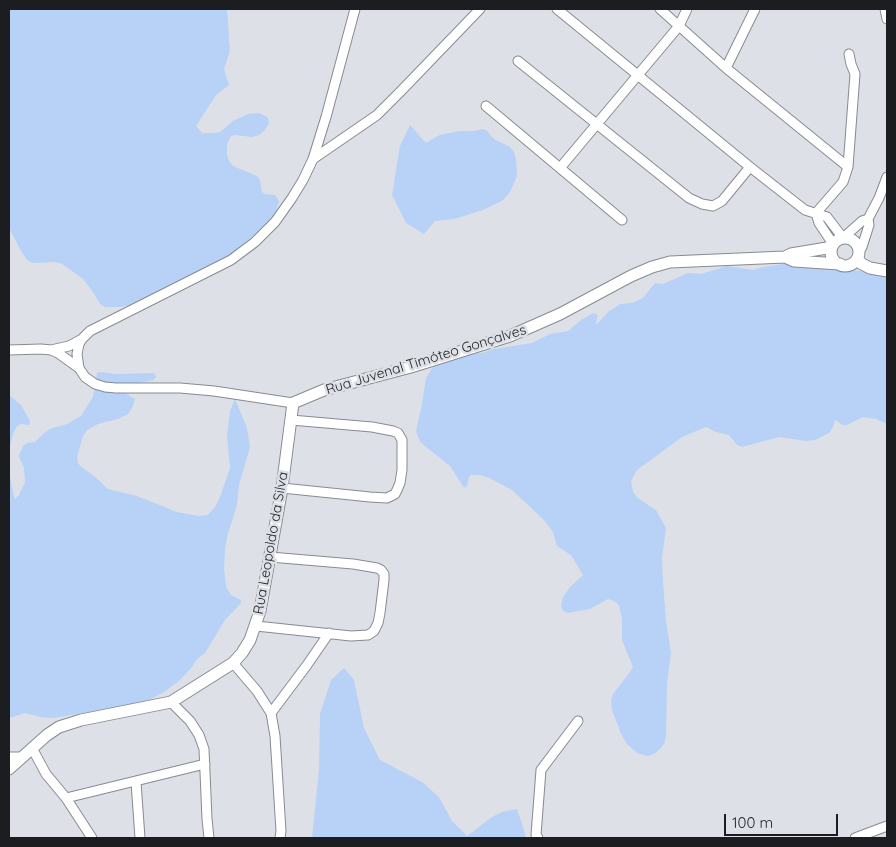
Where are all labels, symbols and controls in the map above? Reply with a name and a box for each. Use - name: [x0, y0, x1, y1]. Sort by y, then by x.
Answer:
- street label: Rua Juvenal Timóteo Gonçalves: [324, 321, 528, 399]
- street label: Rua Leopoldo da Silva: [250, 470, 292, 616]
- scale bar: [726, 804, 840, 836]
- text: 100 m: [732, 813, 773, 832]

